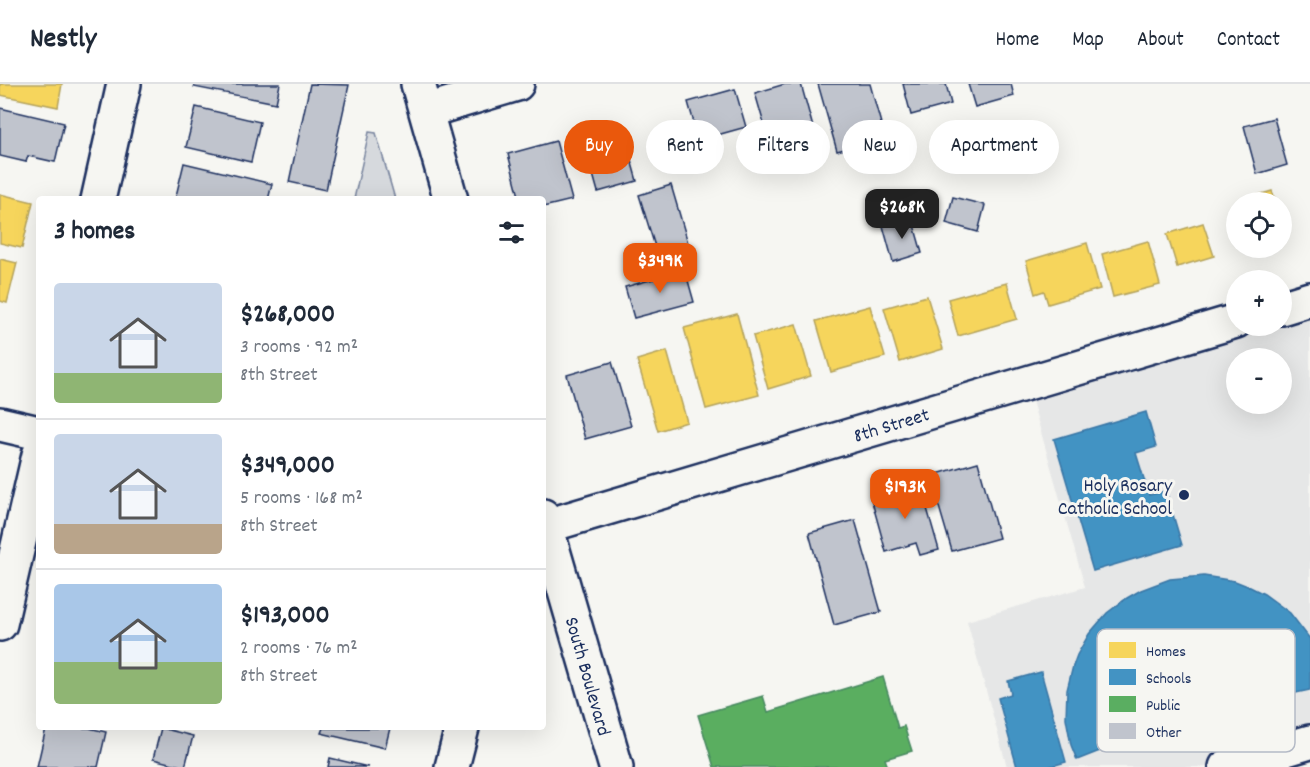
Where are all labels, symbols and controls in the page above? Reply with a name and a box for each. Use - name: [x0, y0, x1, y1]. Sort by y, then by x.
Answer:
- text: Nestly: [30, 21, 96, 61]
- text: Home: [995, 26, 1039, 56]
- text: Map: [1072, 26, 1104, 56]
- text: About: [1137, 26, 1184, 56]
- text: Contact: [1217, 26, 1280, 56]
- chip: Buy: [564, 120, 634, 174]
- chip: Rent: [646, 120, 724, 174]
- chip: Filters: [736, 120, 830, 174]
- chip: New: [842, 120, 917, 174]
- chip: Apartment: [929, 120, 1059, 174]
- pin: $268K: [860, 189, 944, 240]
- map controls: [1226, 192, 1292, 414]
- button: locate: [1226, 192, 1292, 258]
- text: $268K: [879, 194, 925, 222]
- text: 3 homes: [54, 214, 135, 251]
- icon: filters: [495, 216, 528, 249]
- pin: $349K: [618, 243, 702, 294]
- text: $349K: [637, 248, 683, 276]
- button: +: [1226, 270, 1292, 336]
- text: $268,000: [240, 297, 335, 334]
- icon: home: [102, 307, 174, 379]
- text: 3 rooms · 92 m²: [240, 334, 358, 362]
- button: −: [1226, 348, 1292, 414]
- text: 8th Street: [240, 362, 318, 390]
- street label: 8th Street: [851, 402, 933, 452]
- text: $349,000: [240, 448, 335, 485]
- icon: home: [102, 458, 174, 530]
- pin: $193K: [863, 469, 947, 520]
- place label: Holy Rosary Catholic School: [1058, 473, 1173, 524]
- text: $193K: [884, 474, 926, 502]
- text: 5 rooms · 168 m²: [240, 485, 363, 513]
- marker: Holy Rosary Catholic School: [1177, 488, 1191, 502]
- text: 8th Street: [240, 513, 318, 541]
- text: $193,000: [240, 598, 330, 635]
- icon: home: [102, 608, 174, 680]
- street label: South Boulevard: [556, 614, 616, 740]
- legend: [1097, 629, 1295, 752]
- text: 2 rooms · 76 m²: [240, 635, 358, 663]
- text: Homes: [1146, 641, 1186, 664]
- text: 8th Street: [240, 663, 318, 691]
- text: Schools: [1146, 668, 1192, 691]
- text: Public: [1146, 695, 1180, 718]
- text: Other: [1146, 722, 1181, 745]

